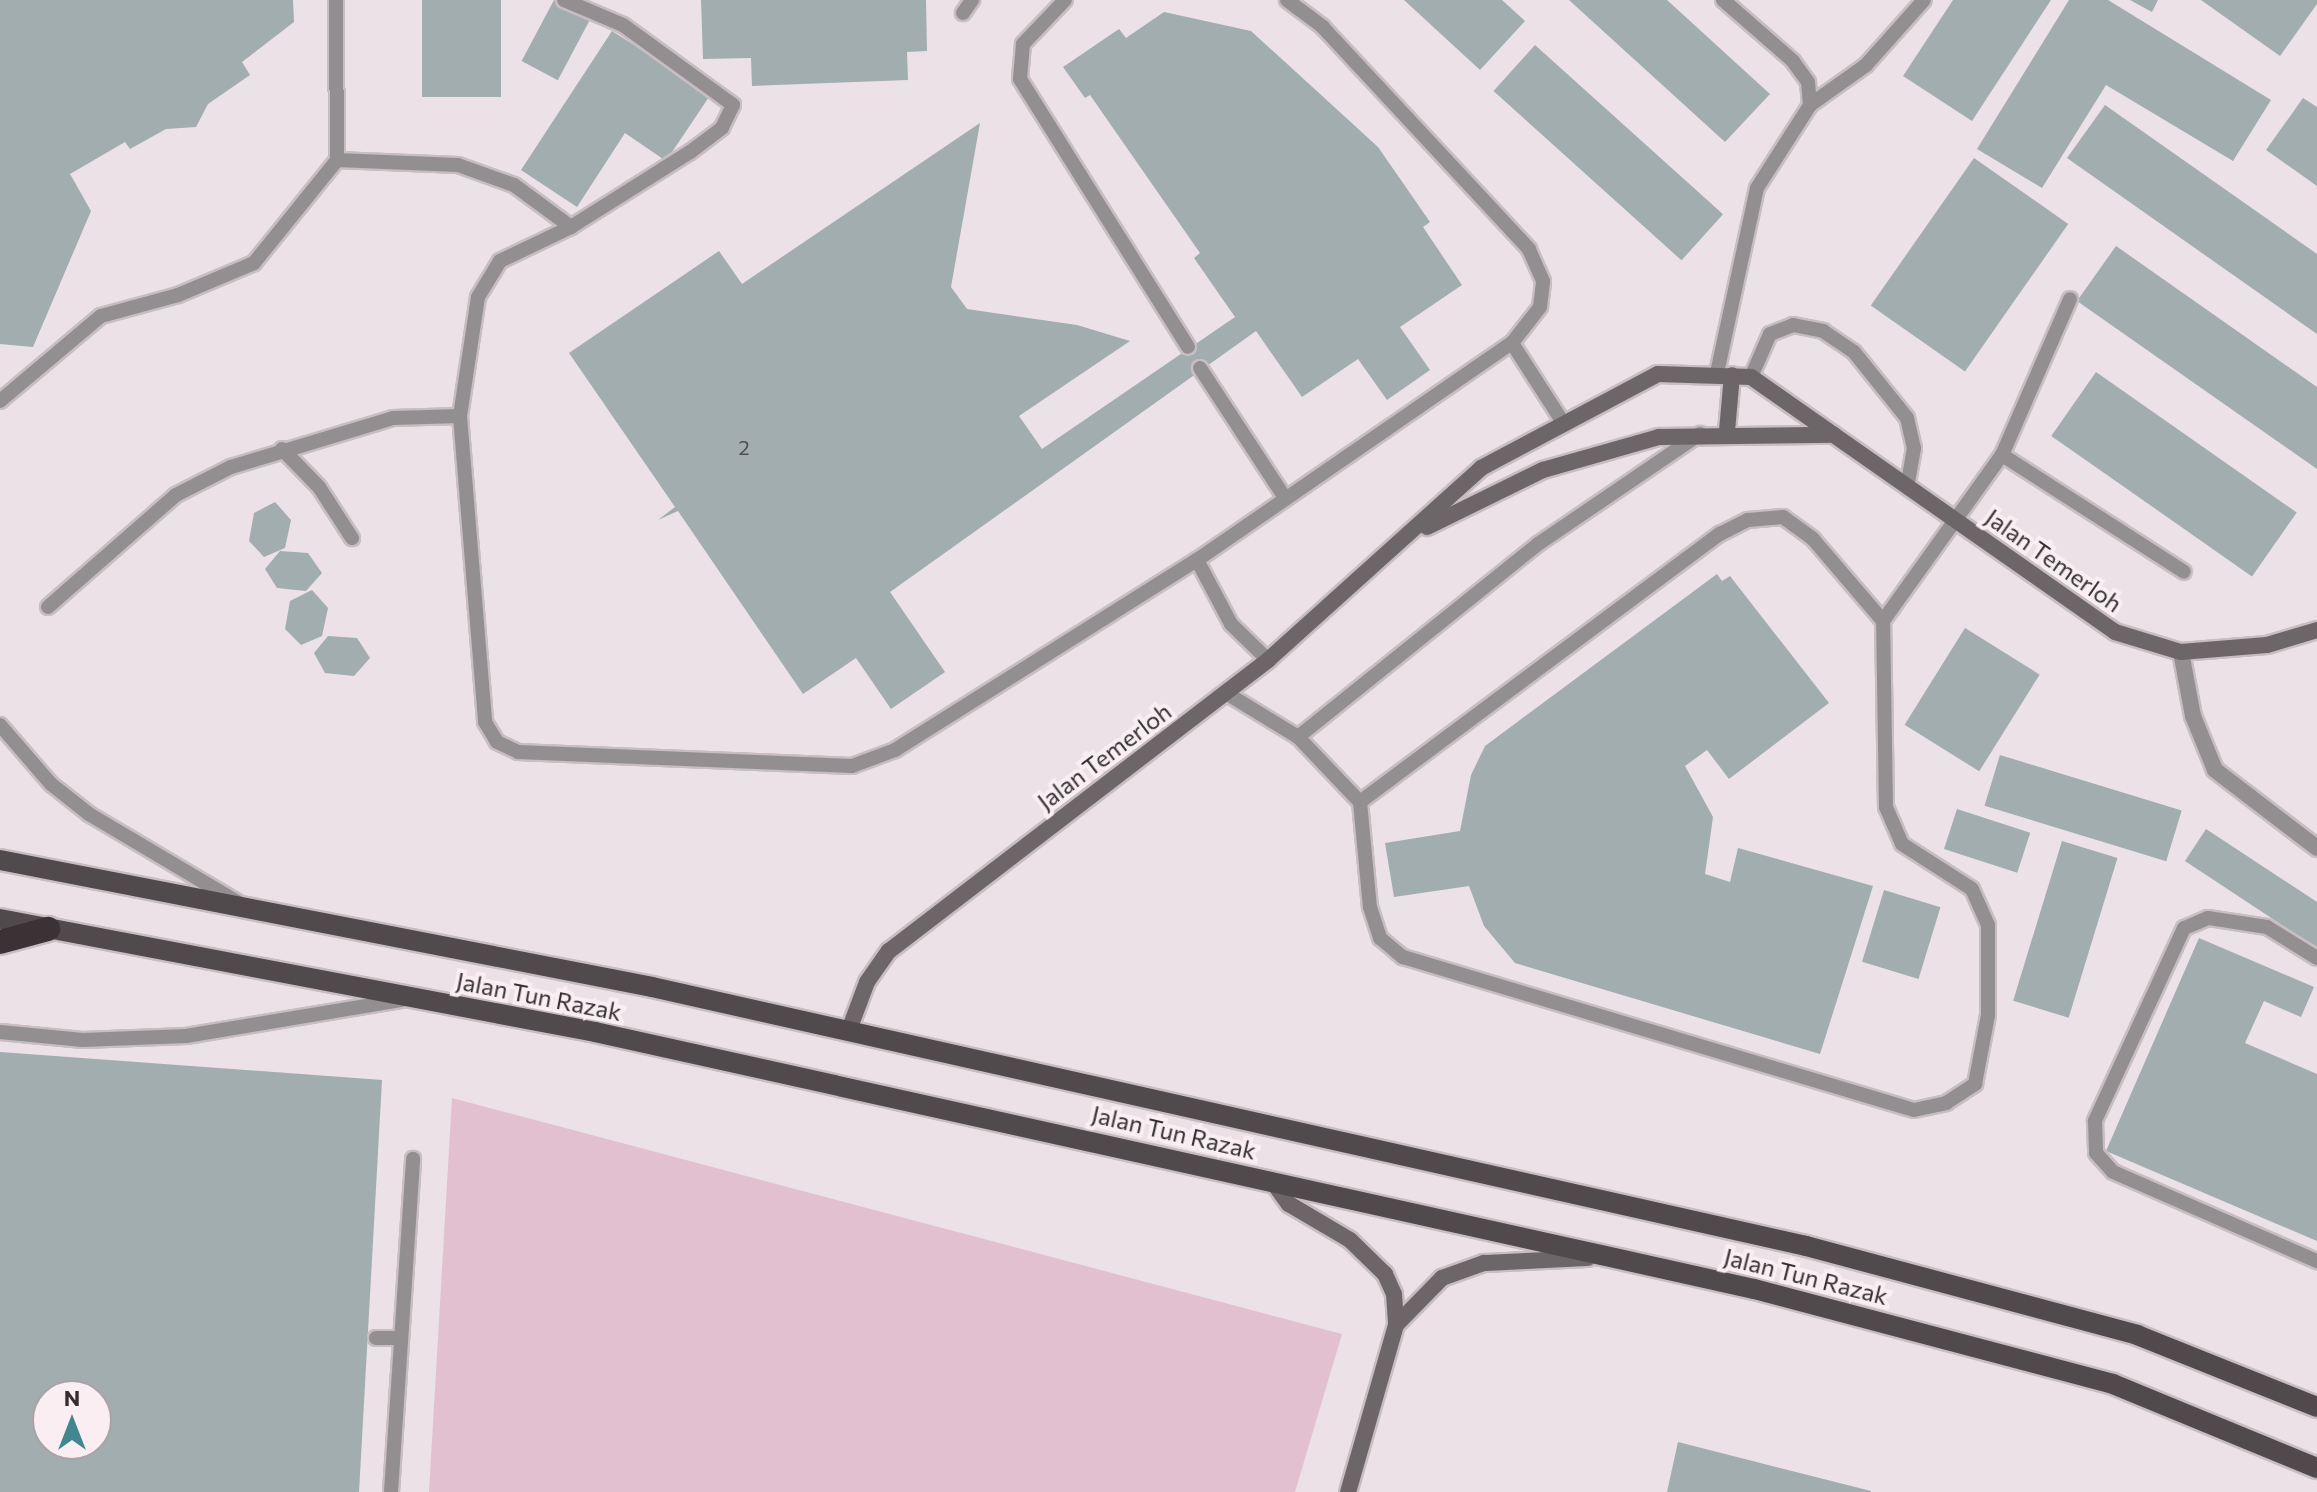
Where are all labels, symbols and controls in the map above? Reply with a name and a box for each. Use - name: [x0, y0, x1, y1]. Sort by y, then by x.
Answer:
- house number: 2: [738, 435, 750, 459]
- street label: Jalan Temerloh: [1980, 502, 2128, 618]
- street label: Jalan Temerloh: [1031, 696, 1177, 816]
- street label: Jalan Tun Razak: [454, 966, 624, 1026]
- street label: Jalan Tun Razak: [1089, 1099, 1259, 1165]
- street label: Jalan Tun Razak: [1721, 1242, 1891, 1310]
- north arrow: [32, 1380, 112, 1460]
- text: N: [64, 1384, 80, 1411]

